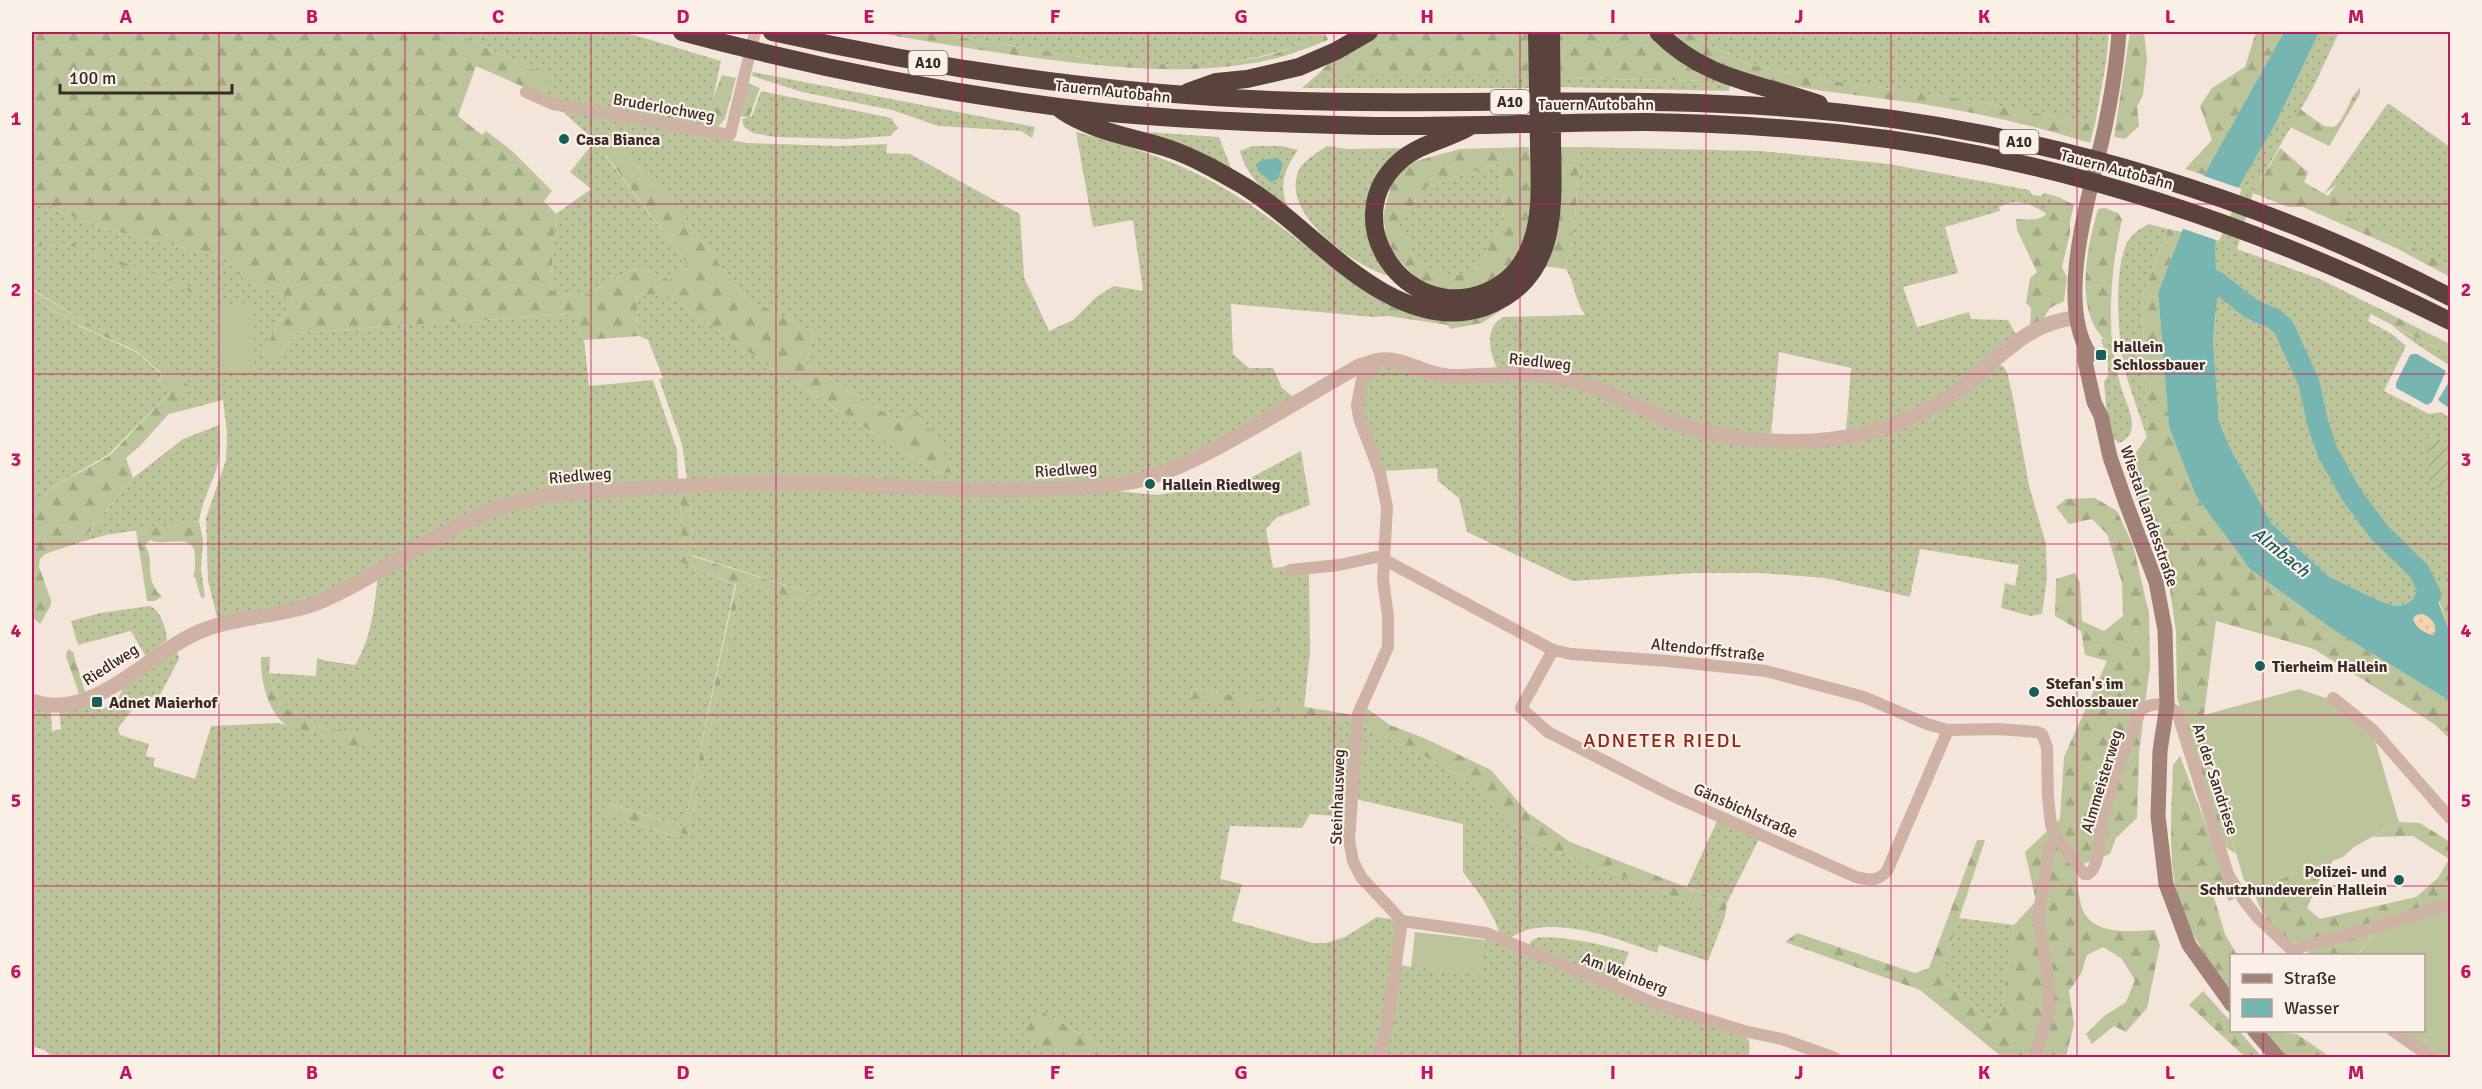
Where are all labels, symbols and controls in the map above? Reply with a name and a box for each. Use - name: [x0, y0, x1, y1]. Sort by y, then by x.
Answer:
- text: A: [120, 4, 133, 29]
- text: B: [306, 4, 318, 29]
- text: C: [492, 4, 504, 29]
- text: D: [676, 4, 690, 29]
- text: E: [863, 4, 875, 29]
- text: F: [1050, 4, 1061, 29]
- text: G: [1234, 4, 1248, 29]
- text: H: [1420, 4, 1434, 29]
- text: I: [1610, 4, 1616, 29]
- text: J: [1794, 4, 1804, 29]
- text: K: [1978, 4, 1991, 29]
- text: L: [2165, 4, 2176, 29]
- text: M: [2348, 4, 2364, 29]
- road number: A10: [908, 51, 948, 75]
- scale bar: [60, 57, 232, 95]
- text: 100 m: [69, 67, 116, 89]
- street label: Tauern Autobahn: [1054, 76, 1172, 108]
- street label: Bruderlochweg: [611, 89, 716, 127]
- road number: A10: [1490, 90, 1530, 114]
- street label: Tauern Autobahn: [1538, 95, 1654, 115]
- text: 1: [11, 106, 22, 131]
- text: 1: [2461, 106, 2472, 131]
- place label: Casa Bianca: [576, 130, 660, 150]
- road number: A10: [2000, 130, 2038, 154]
- marker: Casa Bianca: [557, 132, 571, 146]
- street label: Tauern Autobahn: [2058, 145, 2175, 195]
- text: 2: [11, 277, 21, 302]
- text: 2: [2461, 277, 2471, 302]
- place label: Hallein Schlossbauer: [2113, 337, 2206, 375]
- marker: Hallein Schlossbauer: [2094, 348, 2108, 362]
- street label: Riedlweg: [1508, 349, 1572, 375]
- street label: Wiestal Landesstraße: [2116, 443, 2183, 590]
- text: 3: [11, 447, 21, 472]
- text: 3: [2461, 447, 2471, 472]
- street label: Riedlweg: [1034, 458, 1098, 482]
- street label: Riedlweg: [548, 463, 612, 489]
- place label: Hallein Riedlweg: [1162, 475, 1281, 495]
- marker: Hallein Riedlweg: [1143, 477, 1157, 491]
- water label: Almbach: [2248, 522, 2315, 582]
- text: 4: [11, 618, 22, 643]
- text: 4: [2461, 618, 2472, 643]
- street label: Altendorffstraße: [1650, 634, 1766, 666]
- street label: Riedlweg: [79, 639, 142, 690]
- place label: Tierheim Hallein: [2272, 657, 2388, 677]
- marker: Tierheim Hallein: [2253, 659, 2267, 673]
- place label: Stefan's im Schlossbauer: [2046, 674, 2139, 712]
- marker: Stefan's im Schlossbauer: [2027, 685, 2041, 699]
- place label: Adnet Maierhof: [109, 693, 219, 713]
- marker: Adnet Maierhof: [90, 695, 104, 709]
- street label: An der Sandriese: [2188, 721, 2242, 837]
- street label: Almmeisterweg: [2077, 727, 2127, 835]
- district label: ADNETER RIEDL: [1583, 728, 1743, 753]
- street label: Steinhausweg: [1326, 749, 1350, 845]
- street label: Gänsbichlstraße: [1690, 779, 1801, 843]
- text: 5: [11, 788, 21, 813]
- text: 5: [2461, 788, 2471, 813]
- place label: Polizei- und Schutzhundeverein Hallein: [2200, 862, 2387, 900]
- marker: Polizei- und Schutzhundeverein Hallein: [2392, 873, 2406, 887]
- street label: Am Weinberg: [1579, 948, 1671, 1000]
- legend: [2230, 954, 2425, 1032]
- text: 6: [11, 959, 22, 984]
- text: 6: [2461, 959, 2472, 984]
- text: Straße: [2284, 967, 2336, 989]
- text: Wasser: [2284, 997, 2340, 1019]
- text: A: [120, 1060, 133, 1085]
- text: B: [306, 1060, 318, 1085]
- text: C: [492, 1060, 504, 1085]
- text: D: [676, 1060, 690, 1085]
- text: E: [863, 1060, 875, 1085]
- text: F: [1050, 1060, 1061, 1085]
- text: G: [1234, 1060, 1248, 1085]
- text: H: [1420, 1060, 1434, 1085]
- text: I: [1610, 1060, 1616, 1085]
- text: J: [1794, 1060, 1804, 1085]
- text: K: [1978, 1060, 1991, 1085]
- text: L: [2165, 1060, 2176, 1085]
- text: M: [2348, 1060, 2364, 1085]

